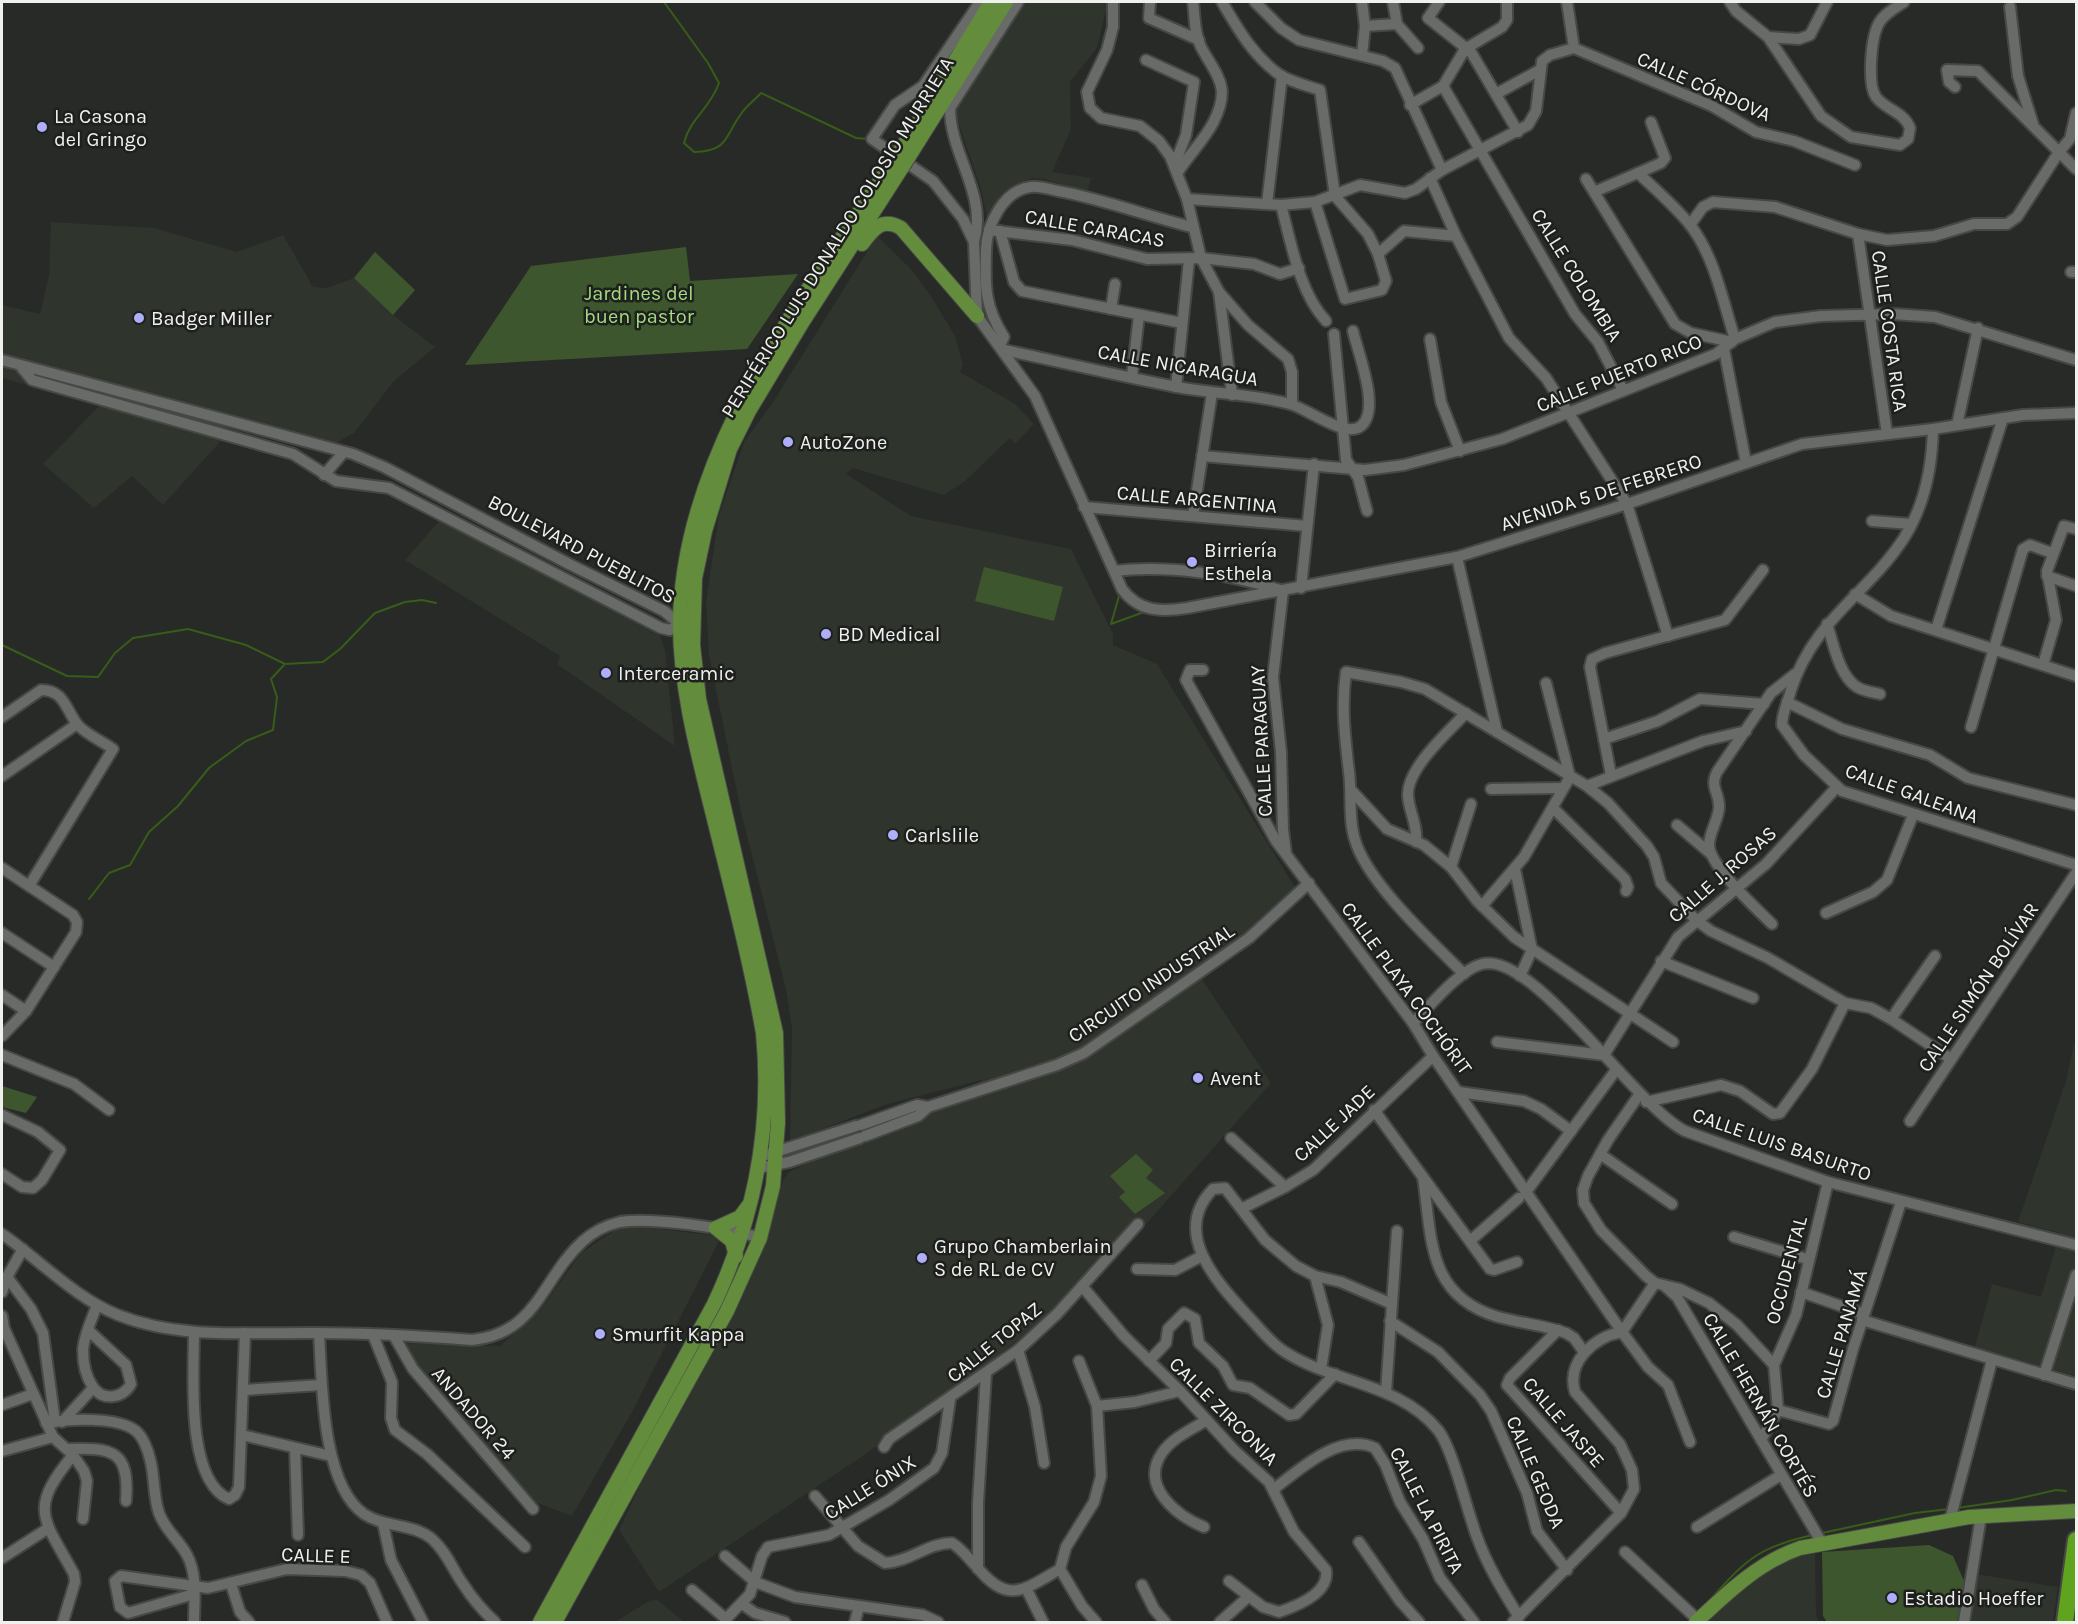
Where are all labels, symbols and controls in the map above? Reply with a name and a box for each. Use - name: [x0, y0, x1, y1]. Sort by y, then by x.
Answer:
- street label: CALLE CÓRDOVA: [1633, 46, 1775, 126]
- street label: PERIFÉRICO LUIS DONALDO COLOSIO MURRIETA: [715, 52, 959, 422]
- place label: La Casona del Gringo: [54, 105, 147, 151]
- marker: La Casona del Gringo: [35, 120, 49, 134]
- street label: CALLE CARACAS: [1023, 205, 1167, 252]
- street label: CALLE COLOMBIA: [1526, 205, 1627, 346]
- street label: CALLE COSTA RICA: [1867, 249, 1912, 413]
- park label: Jardines del buen pastor: [584, 282, 695, 328]
- place label: Badger Miller: [151, 307, 272, 330]
- marker: Badger Miller: [132, 311, 146, 325]
- street label: CALLE PUERTO RICO: [1533, 330, 1705, 417]
- street label: CALLE NICARAGUA: [1096, 340, 1260, 391]
- place label: AutoZone: [800, 431, 887, 454]
- marker: AutoZone: [781, 435, 795, 449]
- street label: AVENIDA 5 DE FEBRERO: [1498, 449, 1705, 536]
- street label: CALLE ARGENTINA: [1116, 481, 1278, 518]
- street label: BOULEVARD PUEBLITOS: [484, 490, 679, 609]
- place label: Birriería Esthela: [1204, 539, 1277, 585]
- marker: Birriería Esthela: [1185, 555, 1199, 569]
- place label: BD Medical: [838, 623, 940, 646]
- marker: BD Medical: [819, 627, 833, 641]
- place label: Interceramic: [618, 662, 735, 685]
- street label: CALLE PARAGUAY: [1246, 665, 1277, 817]
- marker: Interceramic: [599, 666, 613, 680]
- street label: CALLE GALEANA: [1842, 759, 1982, 828]
- street label: CALLE J. ROSAS: [1664, 821, 1781, 928]
- place label: Carlslile: [905, 824, 979, 847]
- marker: Carlslile: [886, 828, 900, 842]
- street label: CALLE PLAYA COCHÓRIT: [1336, 897, 1478, 1079]
- street label: CALLE SIMÓN BOLÍVAR: [1912, 898, 2044, 1076]
- street label: CIRCUITO INDUSTRIAL: [1064, 919, 1239, 1047]
- place label: Avent: [1210, 1067, 1261, 1090]
- marker: Avent: [1191, 1071, 1205, 1085]
- street label: CALLE JADE: [1289, 1080, 1380, 1167]
- street label: CALLE LUIS BASURTO: [1689, 1103, 1874, 1186]
- street label: OCCIDENTAL: [1761, 1213, 1812, 1327]
- place label: Grupo Chamberlain S de RL de CV: [934, 1235, 1112, 1281]
- marker: Grupo Chamberlain S de RL de CV: [915, 1251, 929, 1265]
- street label: CALLE PANAMÁ: [1810, 1267, 1872, 1401]
- street label: CALLE TOPAZ: [942, 1297, 1046, 1388]
- street label: CALLE HERNÁN CORTÉS: [1698, 1308, 1824, 1502]
- place label: Smurfit Kappa: [612, 1323, 745, 1346]
- marker: Smurfit Kappa: [593, 1327, 607, 1341]
- street label: CALLE ZIRCONIA: [1165, 1352, 1283, 1470]
- street label: ANDADOR 24: [427, 1362, 520, 1465]
- street label: CALLE JASPE: [1518, 1372, 1609, 1472]
- street label: CALLE GEODA: [1501, 1412, 1570, 1532]
- street label: CALLE LA PIRITA: [1385, 1443, 1468, 1577]
- street label: CALLE ÓNIX: [820, 1449, 920, 1525]
- street label: CALLE E: [281, 1543, 351, 1568]
- place label: Estadio Hoeffer: [1904, 1587, 2044, 1610]
- marker: Estadio Hoeffer: [1885, 1591, 1899, 1605]

